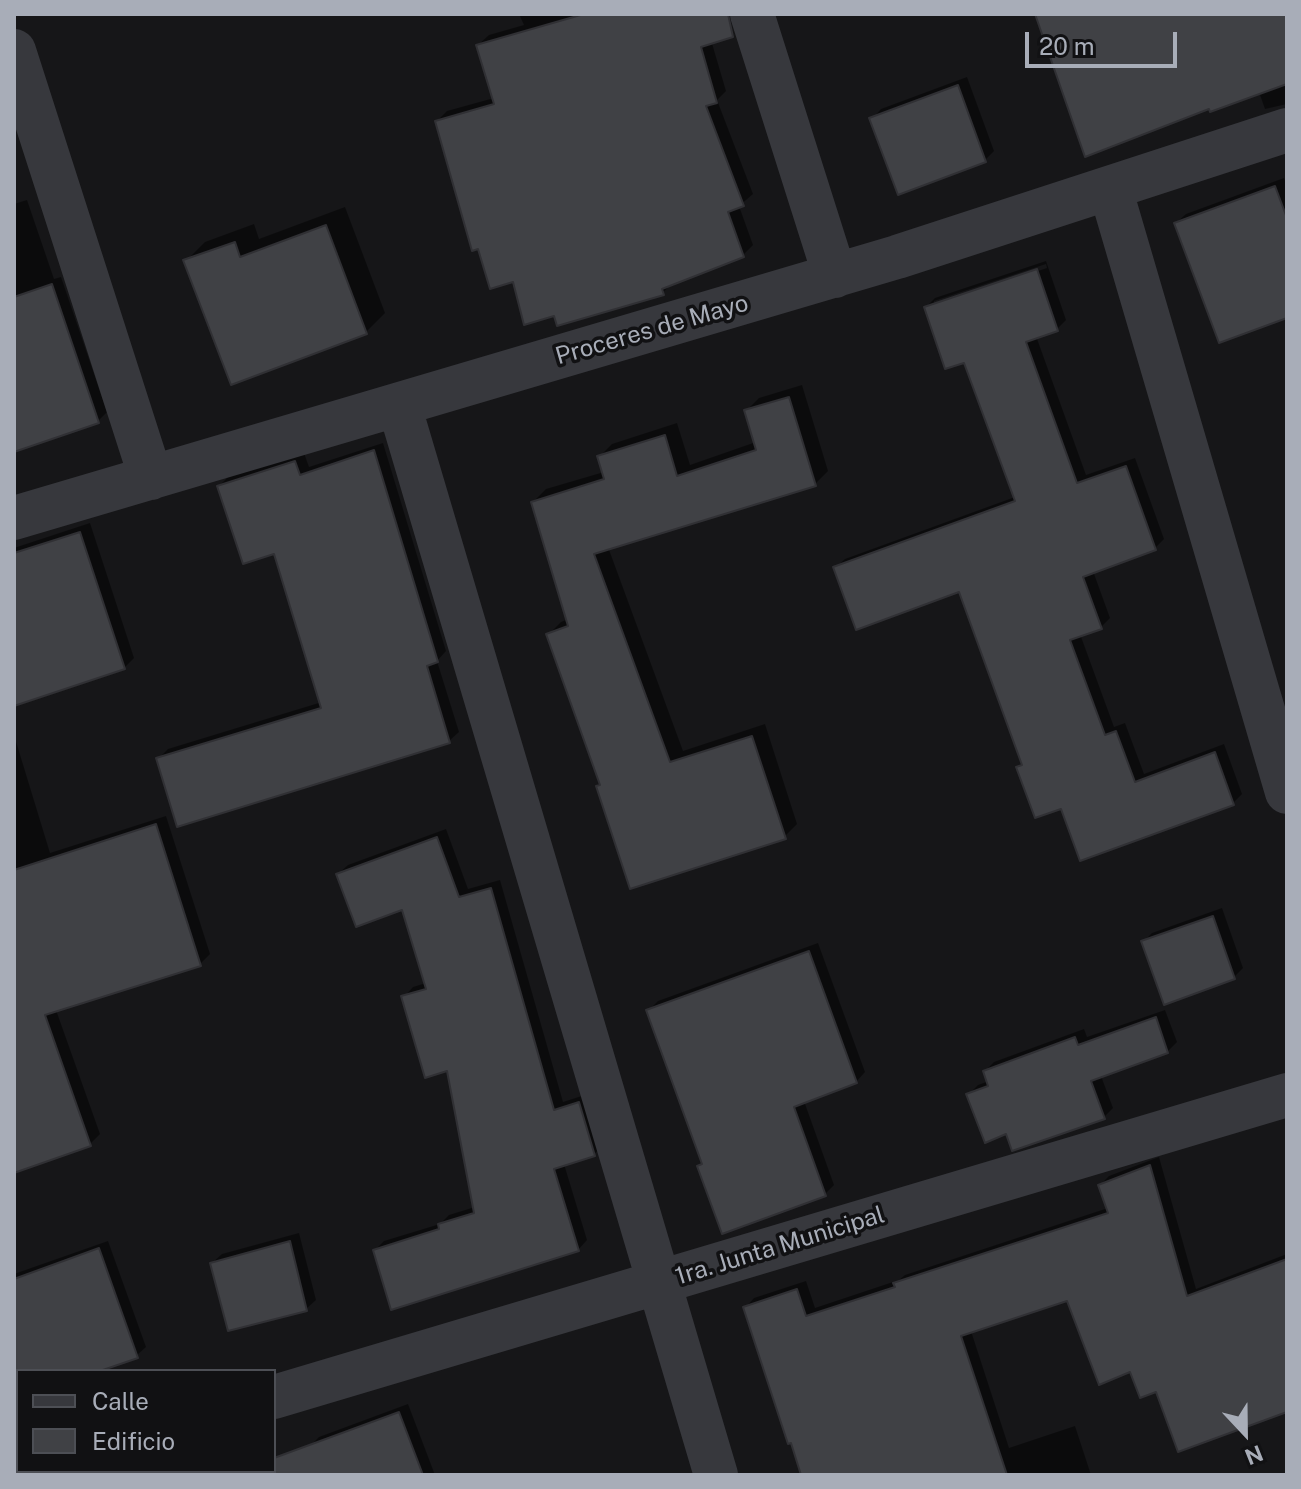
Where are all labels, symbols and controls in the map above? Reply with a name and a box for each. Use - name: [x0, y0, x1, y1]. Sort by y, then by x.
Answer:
- scale bar: [1029, 16, 1181, 66]
- text: 20 m: [1039, 32, 1095, 60]
- street label: Proceres de Mayo: [552, 289, 752, 371]
- street label: 1ra. Junta Municipal: [672, 1200, 888, 1292]
- legend: [16, 1369, 276, 1473]
- text: Calle: [92, 1387, 149, 1415]
- north arrow: [1205, 1393, 1285, 1473]
- text: Edificio: [92, 1427, 175, 1455]
- text: N: [1241, 1440, 1267, 1471]

